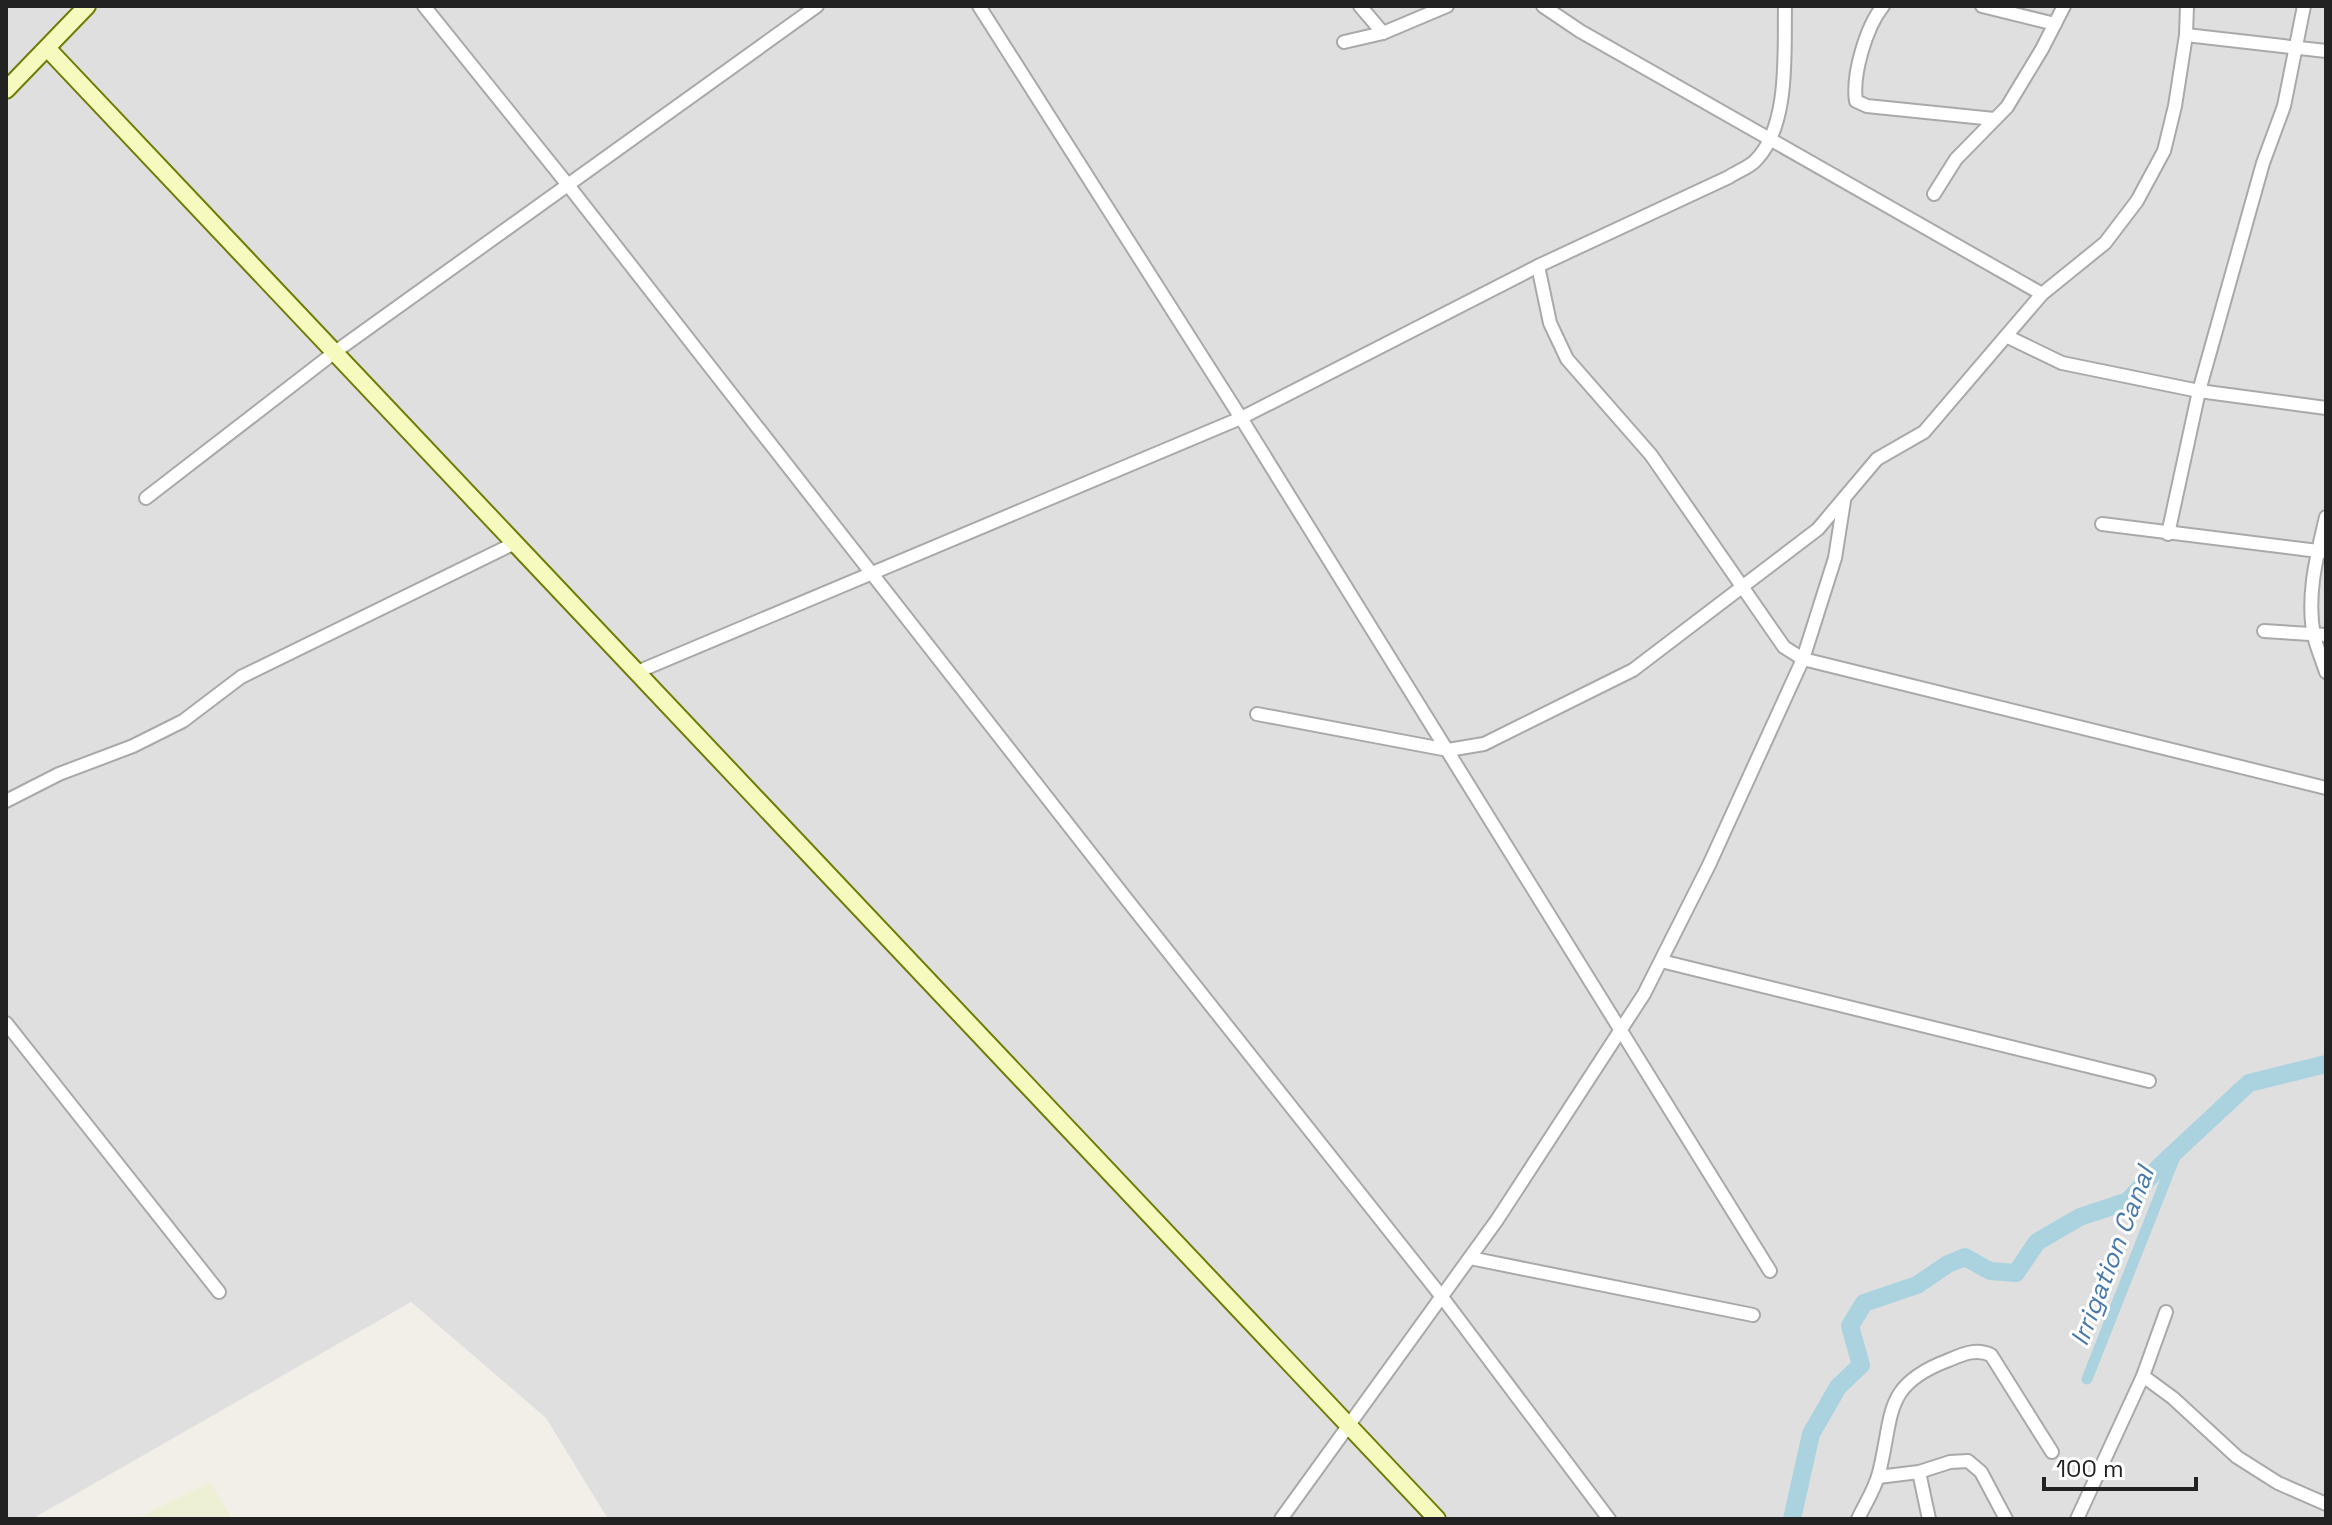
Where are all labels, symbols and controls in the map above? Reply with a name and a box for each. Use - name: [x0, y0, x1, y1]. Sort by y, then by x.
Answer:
- water label: Irrigation Canal: [2062, 1159, 2163, 1350]
- scale bar: [2044, 1441, 2196, 1491]
- text: 100 m: [2056, 1453, 2124, 1484]

